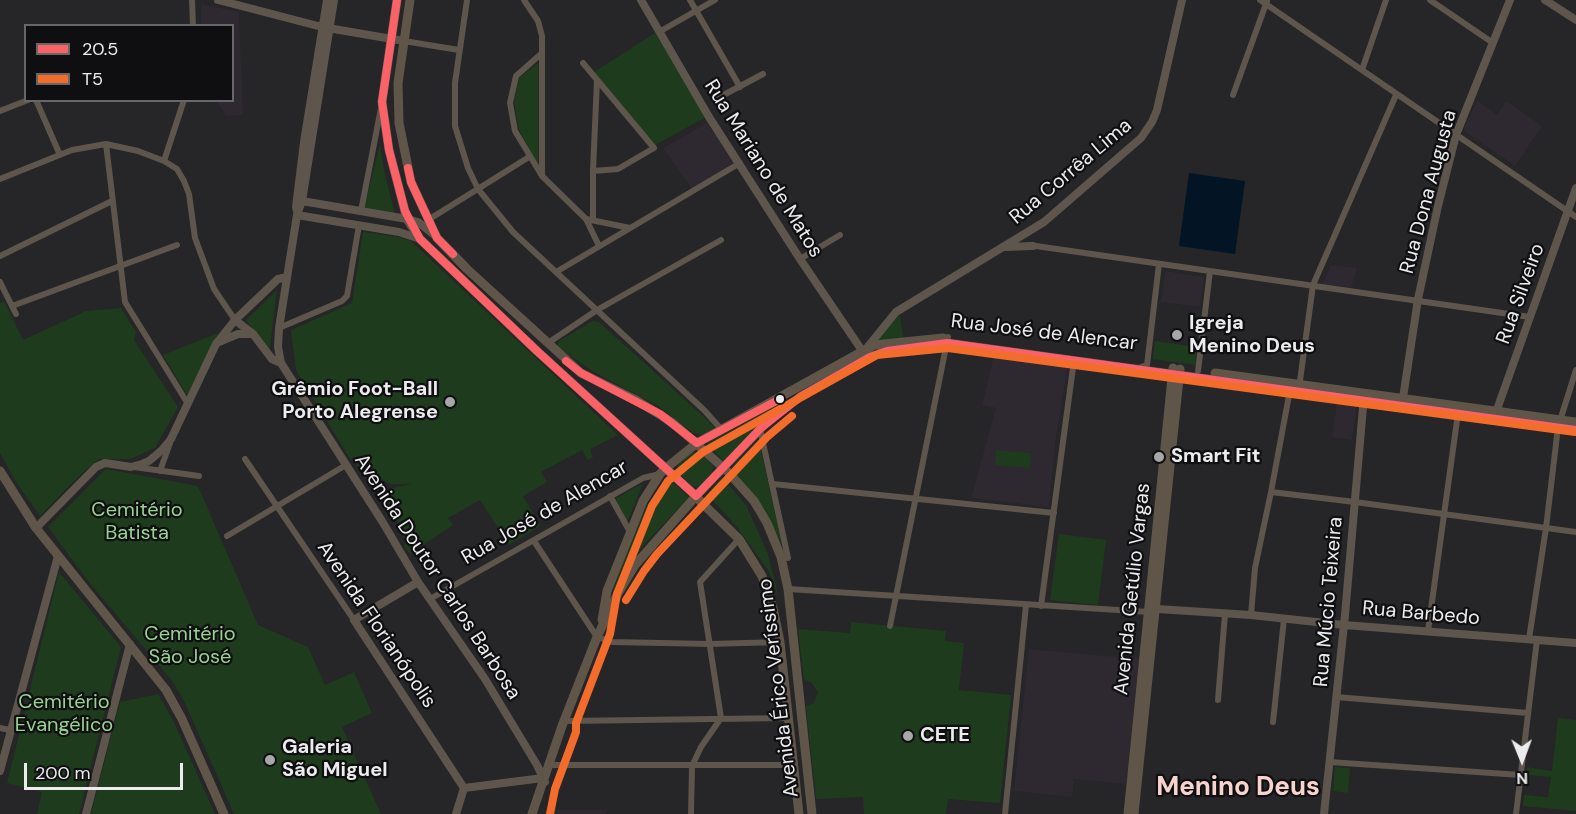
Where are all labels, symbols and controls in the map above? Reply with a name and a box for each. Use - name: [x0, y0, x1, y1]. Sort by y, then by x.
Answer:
- legend: [24, 24, 234, 102]
- text: 20.5: [82, 37, 118, 61]
- text: T5: [82, 67, 103, 91]
- street label: Rua Mariano de Matos: [698, 76, 828, 262]
- street label: Rua Dona Augusta: [1396, 108, 1462, 276]
- street label: Rua Corrêa Lima: [1005, 114, 1137, 230]
- street label: Rua Silveiro: [1492, 240, 1550, 348]
- street label: Rua José de Alencar: [949, 310, 1139, 356]
- place label: Igreja Menino Deus: [1189, 312, 1315, 359]
- marker: Igreja Menino Deus: [1170, 328, 1184, 342]
- place label: Grêmio Foot-Ball Porto Alegrense: [271, 378, 438, 425]
- unlabelled marker: [774, 393, 786, 405]
- marker: Grêmio Foot-Ball Porto Alegrense: [443, 395, 457, 409]
- place label: Smart Fit: [1171, 445, 1260, 469]
- street label: Avenida Doutor Carlos Barbosa: [349, 450, 525, 704]
- marker: Smart Fit: [1152, 450, 1166, 464]
- street label: Rua José de Alencar: [458, 456, 632, 570]
- street label: Avenida Getúlio Vargas: [1110, 482, 1156, 696]
- park label: Cemitério Batista: [91, 499, 183, 546]
- street label: Rua Múcio Teixeira: [1310, 516, 1348, 688]
- street label: Avenida Florianópolis: [311, 537, 441, 713]
- street label: Avenida Érico Veríssimo: [754, 577, 804, 799]
- street label: Rua Barbedo: [1361, 597, 1481, 631]
- park label: Cemitério São José: [144, 623, 236, 670]
- park label: Cemitério Evangélico: [15, 691, 113, 738]
- place label: CETE: [920, 724, 970, 748]
- marker: CETE: [901, 729, 915, 743]
- north arrow: [1492, 730, 1552, 790]
- place label: Galeria São Miguel: [282, 736, 388, 783]
- scale bar: [27, 751, 186, 789]
- marker: Galeria São Miguel: [263, 753, 277, 767]
- text: 200 m: [35, 761, 91, 785]
- text: N: [1516, 768, 1528, 789]
- district label: Menino Deus: [1156, 772, 1320, 804]

